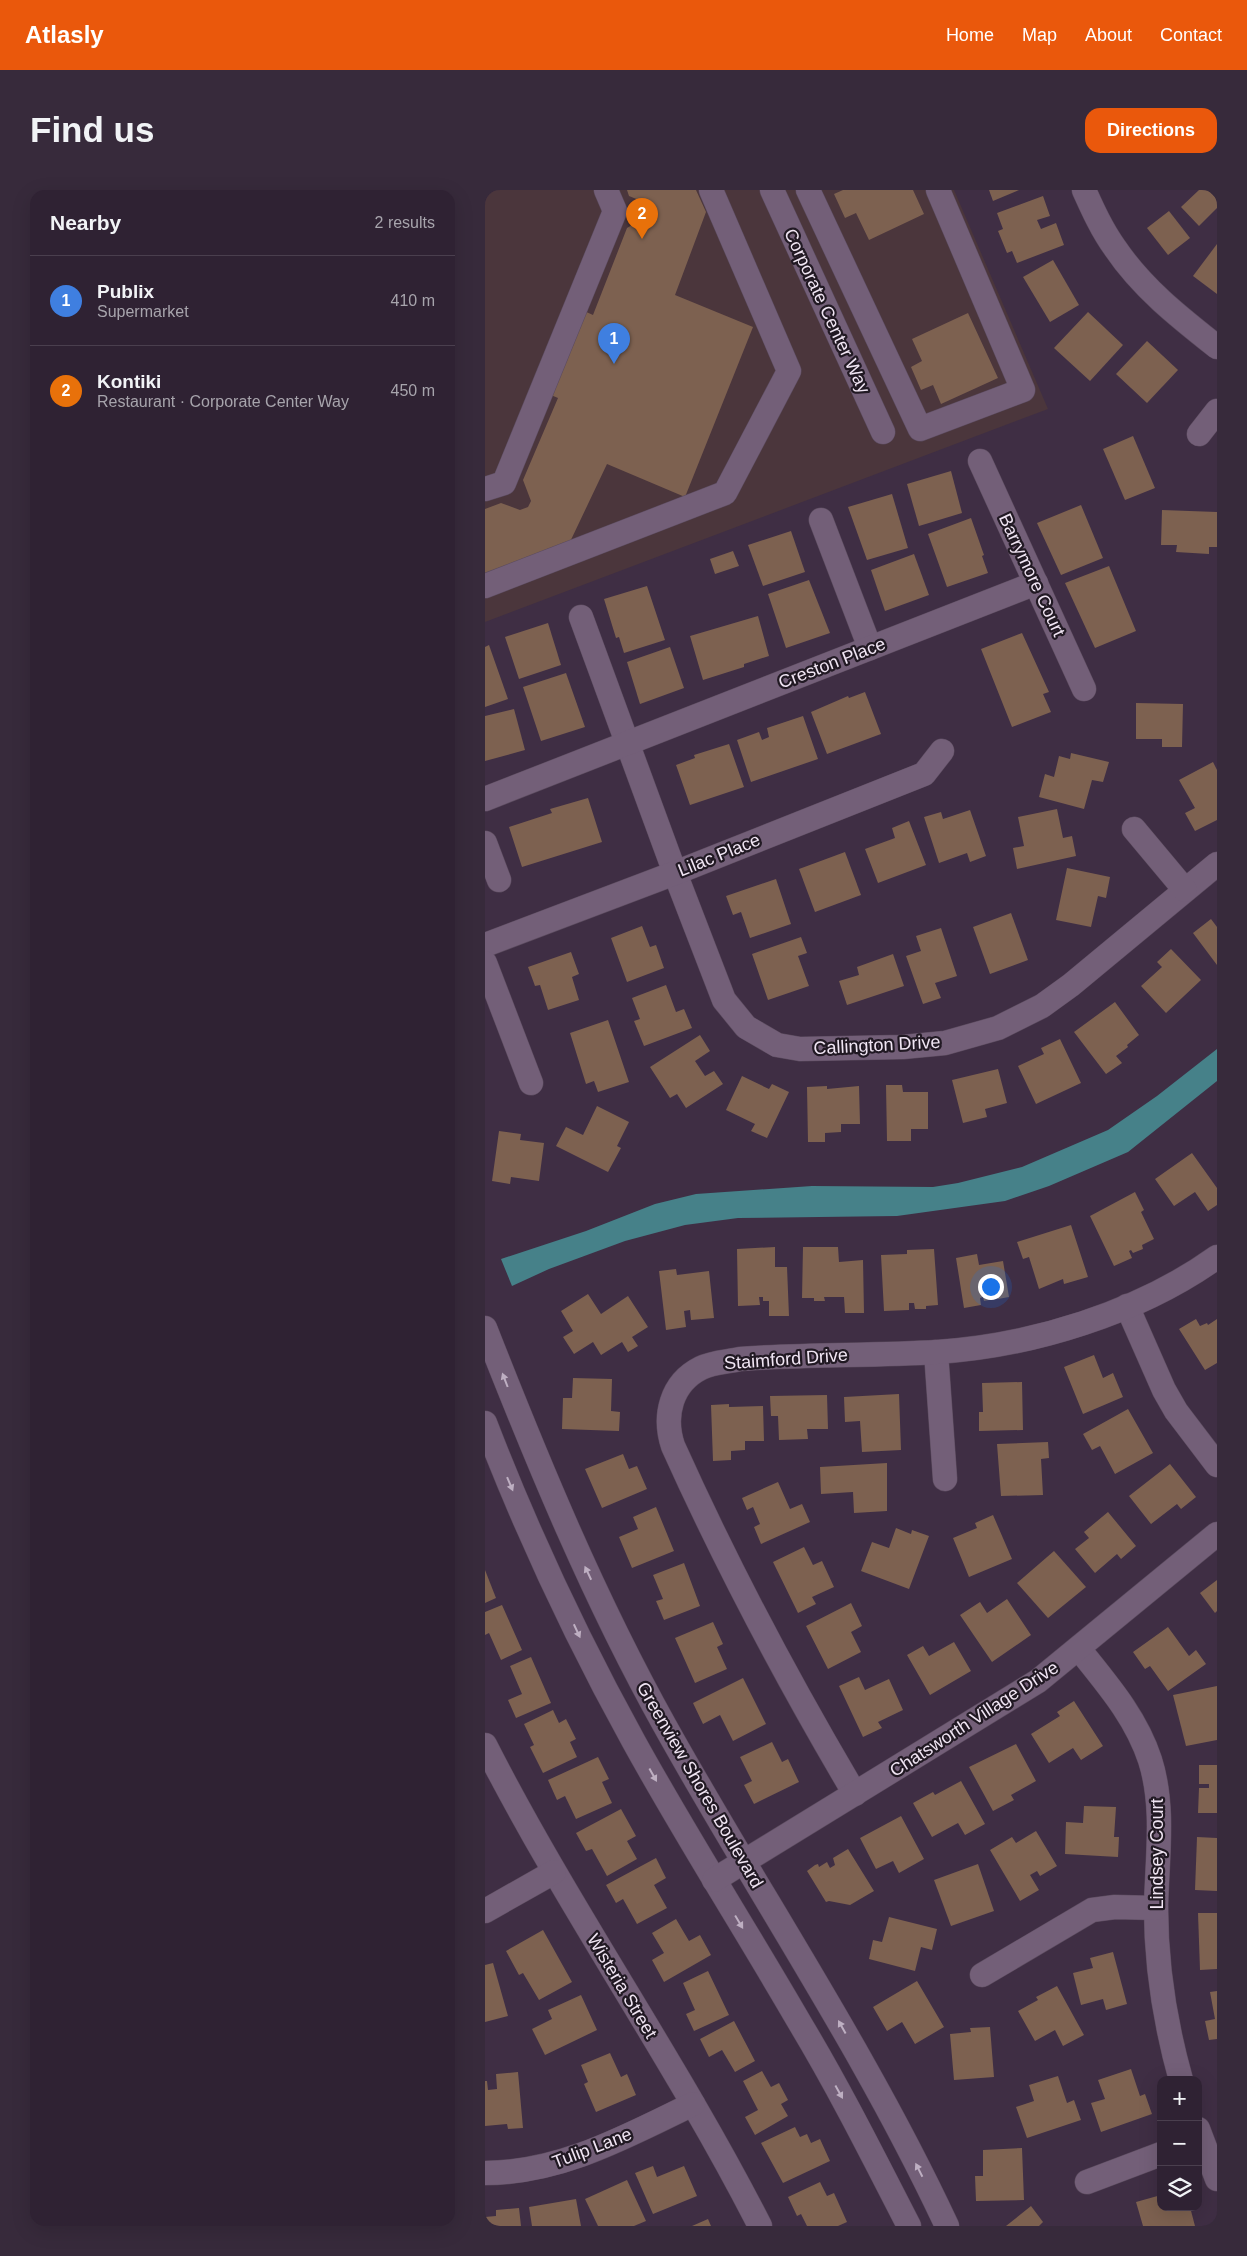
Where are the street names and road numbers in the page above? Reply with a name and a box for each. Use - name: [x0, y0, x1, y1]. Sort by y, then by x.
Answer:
- street label: Corporate Center Way: [780, 225, 874, 397]
- street label: Barrymore Court: [995, 510, 1069, 640]
- street label: Creston Place: [776, 633, 888, 693]
- street label: Lilac Place: [675, 829, 763, 881]
- street label: Callington Drive: [813, 1032, 941, 1058]
- street label: Staimford Drive: [723, 1345, 849, 1373]
- street label: Chatsworth Village Drive: [886, 1657, 1062, 1781]
- street label: Greenview Shores Boulevard: [633, 1679, 767, 1891]
- street label: Lindsey Court: [1147, 1798, 1167, 1910]
- street label: Wisteria Street: [583, 1930, 661, 2042]
- street label: Tulip Lane: [549, 2124, 635, 2172]

